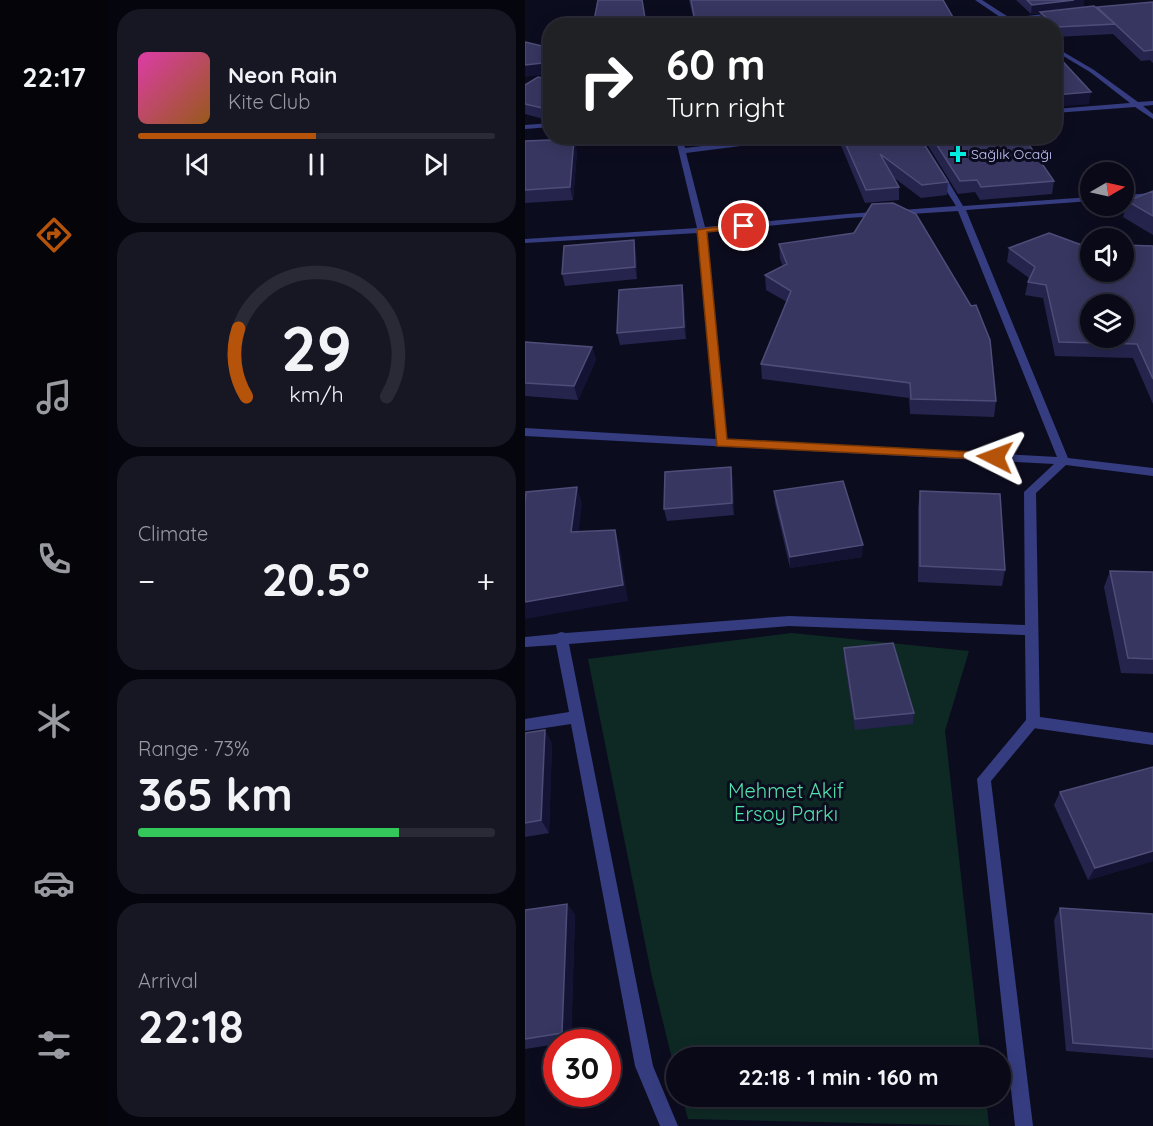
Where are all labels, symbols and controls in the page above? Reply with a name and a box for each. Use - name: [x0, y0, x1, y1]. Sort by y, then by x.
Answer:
- text: 60 m: [666, 38, 766, 91]
- icon: right: [567, 42, 645, 120]
- text: 22:17: [22, 60, 86, 94]
- text: Neon Rain: [228, 61, 337, 89]
- text: Kite Club: [228, 89, 310, 114]
- text: Turn right: [666, 90, 785, 124]
- marker: Sağlık Ocağı: [949, 145, 967, 163]
- place label: Sağlık Ocağı: [971, 145, 1052, 163]
- icon: previous: [181, 148, 214, 181]
- icon: pause: [300, 148, 333, 181]
- icon: next: [419, 148, 452, 181]
- north arrow: [1080, 162, 1134, 216]
- map controls: [1080, 162, 1134, 348]
- pin: [718, 200, 769, 251]
- icon: arrive: [727, 209, 760, 242]
- icon: directions: [33, 214, 75, 256]
- button: sound: [1080, 228, 1134, 282]
- button: layers: [1080, 294, 1134, 348]
- text: 29: [281, 309, 352, 387]
- icon: music: [33, 376, 75, 418]
- text: km/h: [289, 381, 344, 407]
- position arrow: [963, 425, 1027, 489]
- text: Climate: [138, 521, 208, 546]
- icon: phone: [33, 538, 75, 580]
- text: 20.5°: [262, 551, 370, 607]
- text: −: [138, 560, 155, 601]
- text: +: [476, 560, 495, 601]
- icon: climate: [33, 700, 75, 742]
- text: Range · 73%: [138, 736, 250, 761]
- text: 365 km: [138, 766, 293, 822]
- park label: Mehmet Akif Ersoy Parkı: [728, 778, 844, 826]
- icon: car: [33, 862, 75, 904]
- text: Arrival: [138, 968, 198, 993]
- text: 22:18: [138, 998, 244, 1054]
- icon: filters: [33, 1024, 75, 1066]
- speed limit sign: 30: [543, 1029, 621, 1107]
- text: 22:18 · 1 min · 160 m: [738, 1063, 939, 1091]

